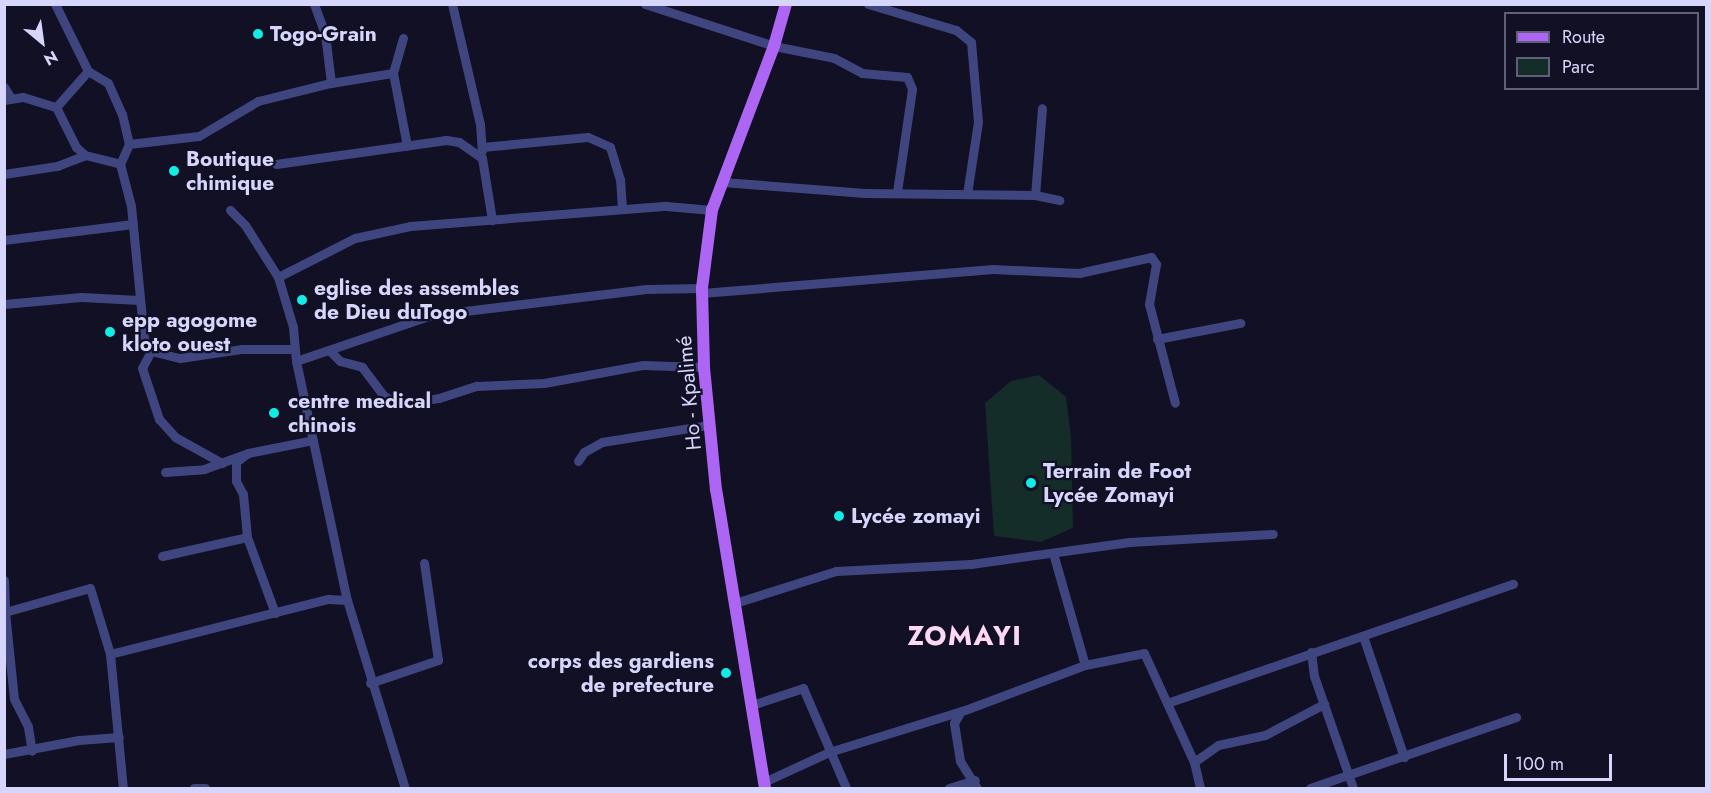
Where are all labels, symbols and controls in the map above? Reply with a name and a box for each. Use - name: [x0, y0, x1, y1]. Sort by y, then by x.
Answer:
- north arrow: [12, 12, 72, 72]
- legend: [1504, 12, 1699, 90]
- place label: Togo-Grain: [270, 21, 377, 47]
- text: Route: [1562, 24, 1605, 50]
- marker: Togo-Grain: [251, 27, 265, 41]
- text: N: [40, 45, 62, 71]
- text: Parc: [1562, 54, 1595, 80]
- place label: Boutique chimique: [186, 146, 274, 196]
- marker: Boutique chimique: [167, 164, 181, 178]
- place label: eglise des assembles de Dieu duTogo: [314, 275, 519, 325]
- marker: eglise des assembles de Dieu duTogo: [295, 293, 309, 307]
- place label: epp agogome kloto ouest: [122, 307, 257, 357]
- marker: epp agogome kloto ouest: [103, 325, 117, 339]
- street label: Ho - Kpalimé: [671, 335, 707, 451]
- place label: centre medical chinois: [288, 388, 431, 438]
- marker: centre medical chinois: [265, 404, 283, 422]
- place label: Terrain de Foot Lycée Zomayi: [1043, 458, 1191, 508]
- marker: Terrain de Foot Lycée Zomayi: [1024, 476, 1038, 490]
- place label: Lycée zomayi: [851, 503, 981, 529]
- marker: Lycée zomayi: [832, 509, 846, 523]
- district label: ZOMAYI: [907, 620, 1023, 652]
- place label: corps des gardiens de prefecture: [528, 648, 714, 698]
- marker: corps des gardiens de prefecture: [719, 666, 733, 680]
- scale bar: [1507, 742, 1615, 780]
- text: 100 m: [1515, 751, 1564, 777]

